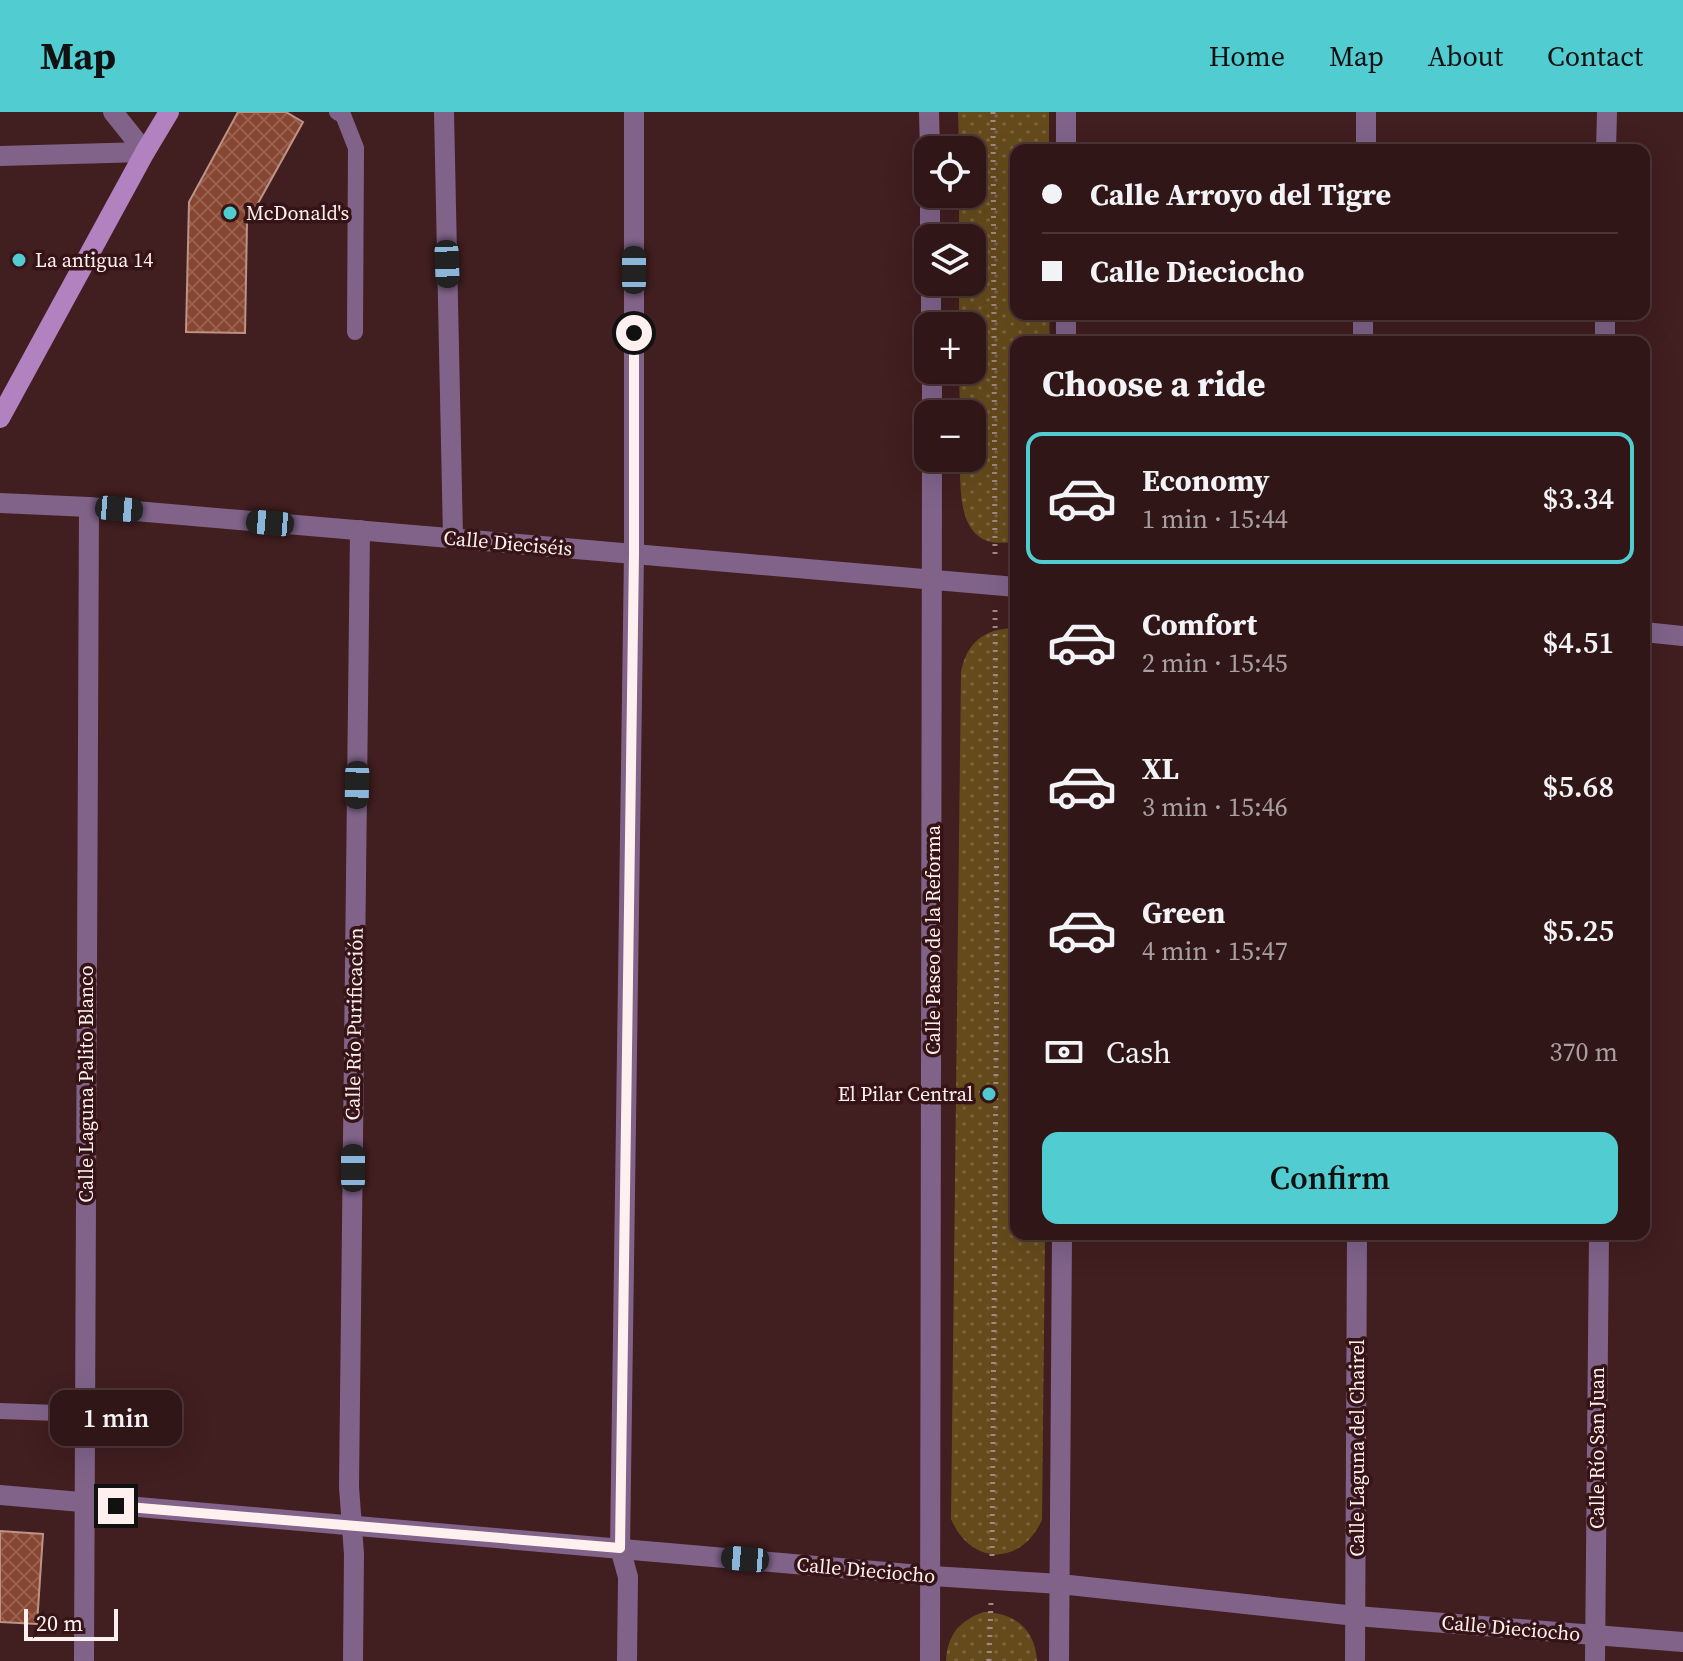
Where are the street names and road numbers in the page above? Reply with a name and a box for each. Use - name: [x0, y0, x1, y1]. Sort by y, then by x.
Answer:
- street label: Calle Dieciséis: [442, 523, 574, 563]
- street label: Calle Paseo de la Reforma: [919, 824, 947, 1055]
- street label: Calle Río Purificación: [338, 927, 370, 1121]
- street label: Calle Laguna Palito Blanco: [72, 965, 100, 1203]
- street label: Calle Laguna del Chairel: [1343, 1339, 1371, 1557]
- street label: Calle Río San Juan: [1583, 1367, 1611, 1529]
- street label: Calle Dieciocho: [795, 1550, 937, 1590]
- street label: Calle Dieciocho: [1440, 1608, 1582, 1648]

